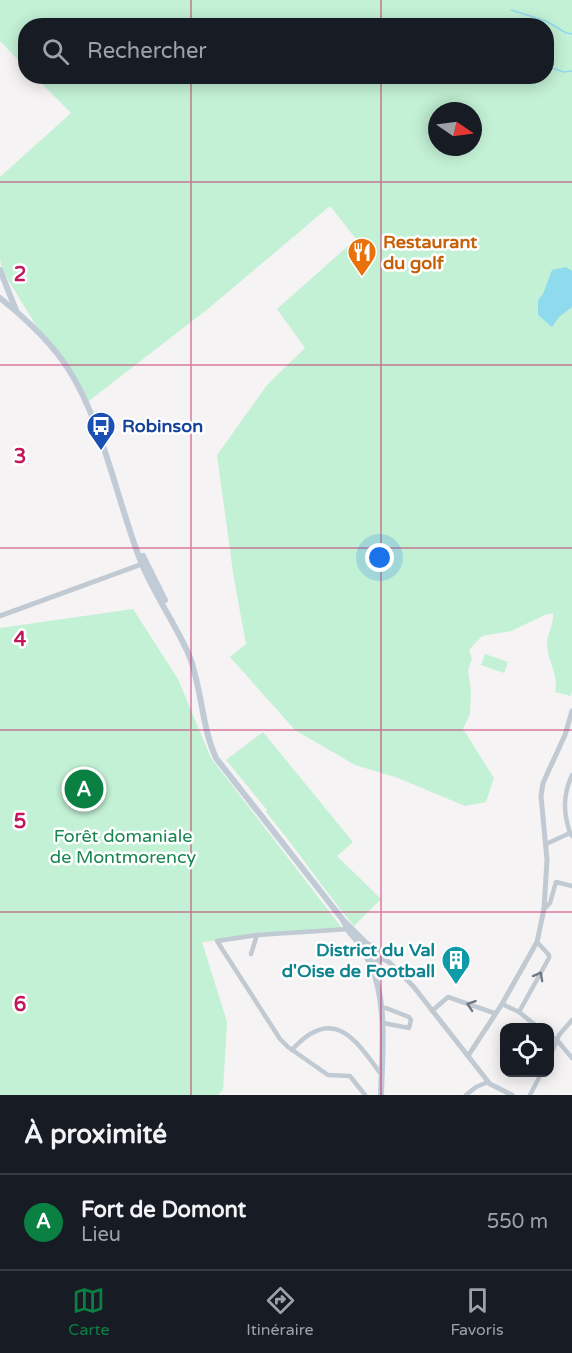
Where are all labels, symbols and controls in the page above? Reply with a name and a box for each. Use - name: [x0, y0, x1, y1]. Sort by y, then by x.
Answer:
- search box: [18, 18, 554, 84]
- icon: search: [39, 35, 72, 68]
- text: Rechercher: [87, 38, 207, 64]
- north arrow: [428, 102, 482, 156]
- place label: Restaurant du golf: [383, 231, 477, 274]
- restaurant icon: Restaurant du golf: [346, 236, 378, 278]
- text: 2: [14, 263, 26, 287]
- bus stop icon: Robinson: [85, 410, 117, 452]
- place label: Robinson: [122, 415, 203, 437]
- text: 3: [14, 445, 26, 469]
- your location: [365, 543, 394, 572]
- text: 4: [14, 628, 27, 652]
- pin: A: [64, 766, 104, 812]
- text: 5: [14, 810, 26, 834]
- park label: Forêt domaniale de Montmorency: [50, 825, 197, 868]
- place label: District du Val d'Oise de Football: [282, 939, 435, 982]
- building icon: District du Val d'Oise de Football: [440, 944, 472, 986]
- one-way arrow: [532, 972, 543, 982]
- text: 6: [14, 993, 26, 1017]
- one-way arrow: [466, 1000, 477, 1013]
- map controls: [500, 1023, 554, 1077]
- button: locate: [500, 1023, 554, 1077]
- text: À proximité: [24, 1119, 167, 1150]
- text: Fort de Domont: [81, 1197, 246, 1223]
- text: A: [36, 1210, 51, 1234]
- text: 550 m: [487, 1210, 548, 1234]
- text: Lieu: [81, 1223, 121, 1247]
- tab: Carte: [68, 1284, 110, 1340]
- tab: Itinéraire: [246, 1284, 314, 1340]
- tab: Favoris: [450, 1284, 504, 1340]

